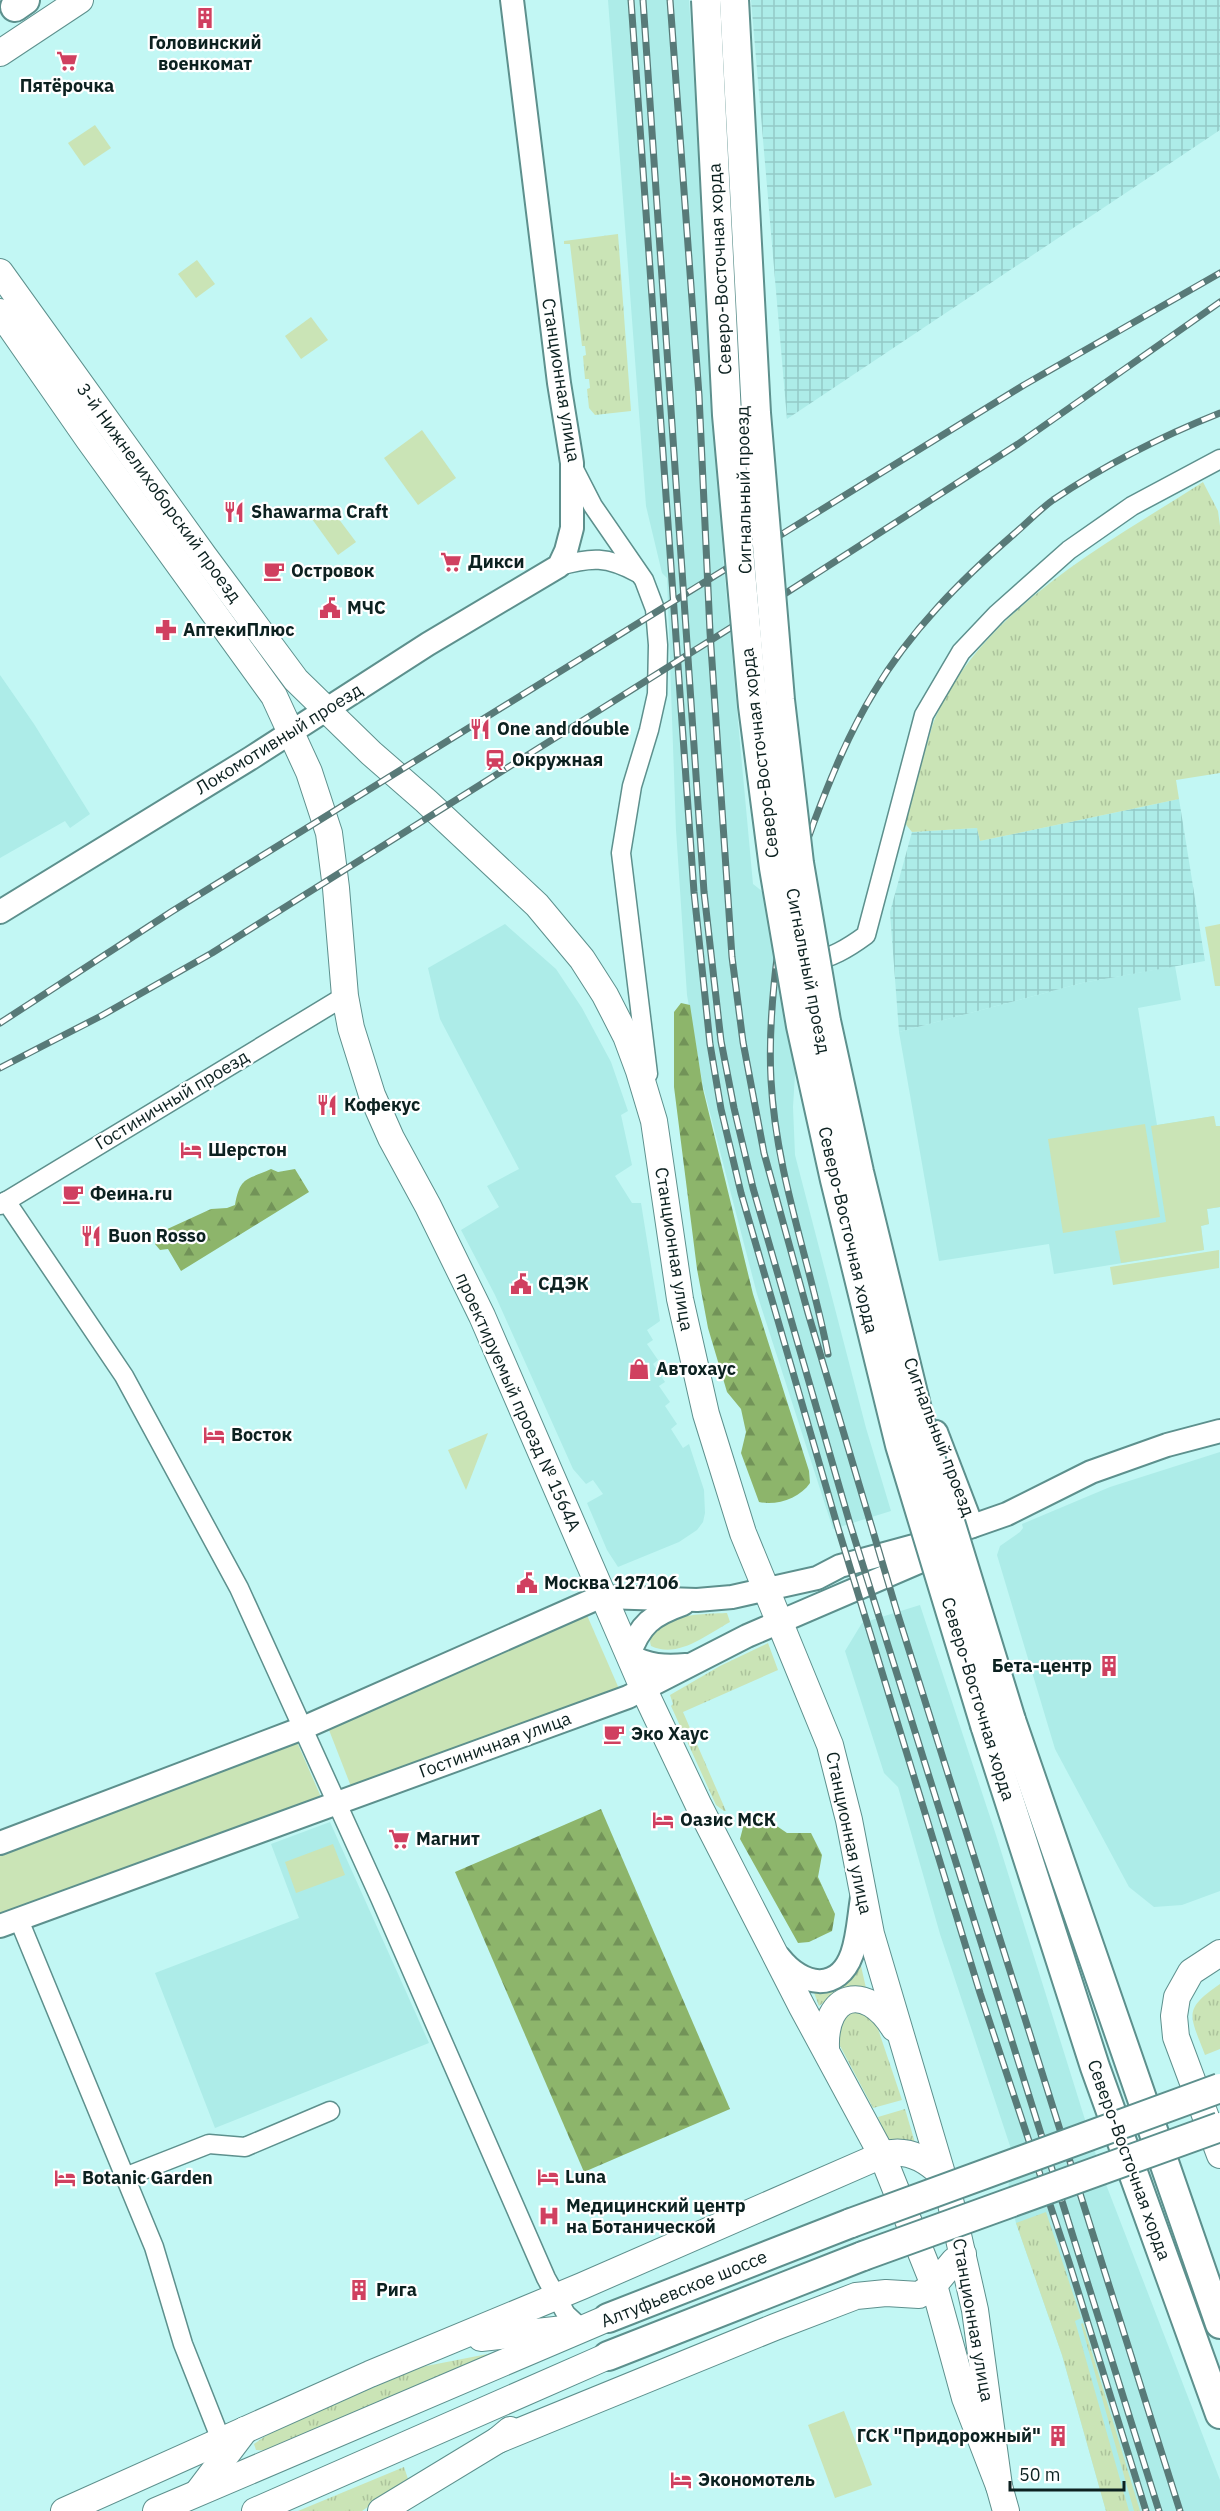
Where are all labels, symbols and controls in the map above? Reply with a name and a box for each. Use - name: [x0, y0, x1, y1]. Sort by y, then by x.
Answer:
- building icon: Головинский военкомат: [193, 6, 217, 30]
- place label: Головинский военкомат: [149, 31, 261, 75]
- supermarket icon: Пятёрочка: [55, 49, 79, 73]
- place label: Пятёрочка: [20, 74, 114, 97]
- street label: Северо-Восточная хорда: [702, 162, 737, 375]
- street label: Станционная улица: [537, 296, 586, 464]
- street label: 3-й Нижнелихоборский проезд: [72, 378, 247, 607]
- street label: Сигнальный проезд: [731, 405, 756, 574]
- restaurant icon: Shawarma Craft: [222, 500, 246, 524]
- place label: Shawarma Craft: [251, 500, 389, 523]
- supermarket icon: Дикси: [439, 550, 463, 574]
- place label: Дикси: [468, 550, 524, 573]
- cafe icon: Островок: [262, 559, 286, 583]
- place label: Островок: [291, 559, 374, 582]
- public building icon: МЧС: [318, 596, 342, 620]
- place label: МЧС: [347, 596, 386, 619]
- pharmacy icon: АптекиПлюс: [154, 618, 178, 642]
- place label: АптекиПлюс: [183, 618, 294, 641]
- street label: Северо-Восточная хорда: [735, 646, 784, 860]
- street label: Локомотивный проезд: [191, 678, 367, 799]
- restaurant icon: One and double: [468, 717, 492, 741]
- place label: One and double: [497, 717, 629, 740]
- station icon: Окружная: [483, 748, 507, 772]
- place label: Окружная: [512, 748, 603, 771]
- street label: Сигнальный проезд: [781, 886, 836, 1056]
- street label: Гостиничный проезд: [91, 1044, 253, 1155]
- restaurant icon: Кофекус: [315, 1093, 339, 1117]
- place label: Кофекус: [344, 1093, 420, 1116]
- street label: Северо-Восточная хорда: [813, 1124, 884, 1336]
- hotel icon: Шерстон: [179, 1138, 203, 1162]
- place label: Шерстон: [208, 1138, 287, 1161]
- street label: Станционная улица: [650, 1165, 699, 1333]
- cafe icon: Феина.ru: [61, 1182, 85, 1206]
- place label: Феина.ru: [90, 1182, 172, 1205]
- restaurant icon: Buon Rosso: [79, 1224, 103, 1248]
- place label: Buon Rosso: [108, 1224, 206, 1247]
- street label: проектируемый проезд № 1564А: [451, 1269, 586, 1535]
- public building icon: СДЭК: [509, 1272, 533, 1296]
- place label: СДЭК: [538, 1272, 589, 1295]
- street label: Сигнальный проезд: [899, 1354, 980, 1520]
- shop icon: Автохаус: [627, 1357, 651, 1381]
- place label: Автохаус: [656, 1357, 736, 1380]
- hotel icon: Восток: [202, 1423, 226, 1447]
- place label: Восток: [231, 1423, 292, 1446]
- public building icon: Москва 127106: [515, 1571, 539, 1595]
- place label: Москва 127106: [544, 1571, 679, 1594]
- street label: Северо-Восточная хорда: [937, 1594, 1021, 1804]
- place label: Бета-центр: [992, 1654, 1092, 1677]
- building icon: Бета-центр: [1097, 1654, 1121, 1678]
- street label: Гостиничная улица: [416, 1706, 574, 1783]
- cafe icon: Эко Хаус: [602, 1722, 626, 1746]
- place label: Эко Хаус: [631, 1722, 709, 1745]
- street label: Станционная улица: [821, 1750, 878, 1917]
- hotel icon: Оазис МСК: [651, 1808, 675, 1832]
- place label: Оазис МСК: [680, 1808, 776, 1831]
- supermarket icon: Магнит: [387, 1827, 411, 1851]
- place label: Магнит: [416, 1827, 480, 1850]
- street label: Северо-Восточная хорда: [1082, 2056, 1177, 2264]
- hotel icon: Luna: [536, 2165, 560, 2189]
- place label: Luna: [565, 2165, 606, 2188]
- hotel icon: Botanic Garden: [53, 2166, 77, 2190]
- place label: Botanic Garden: [82, 2166, 213, 2189]
- place label: Медицинский центр на Ботанической: [566, 2194, 746, 2238]
- hospital icon: Медицинский центр на Ботанической: [537, 2204, 561, 2228]
- street label: Станционная улица: [948, 2236, 999, 2404]
- street label: Алтуфьевское шоссе: [597, 2245, 770, 2332]
- building icon: Рига: [347, 2278, 371, 2302]
- place label: Рига: [376, 2278, 417, 2301]
- place label: ГСК "Придорожный": [857, 2424, 1041, 2447]
- building icon: ГСК "Придорожный": [1046, 2424, 1070, 2448]
- scale bar: [1010, 2454, 1124, 2492]
- text: 50 m: [1019, 2463, 1061, 2486]
- hotel icon: Экономотель: [669, 2468, 693, 2492]
- place label: Экономотель: [698, 2468, 815, 2491]

